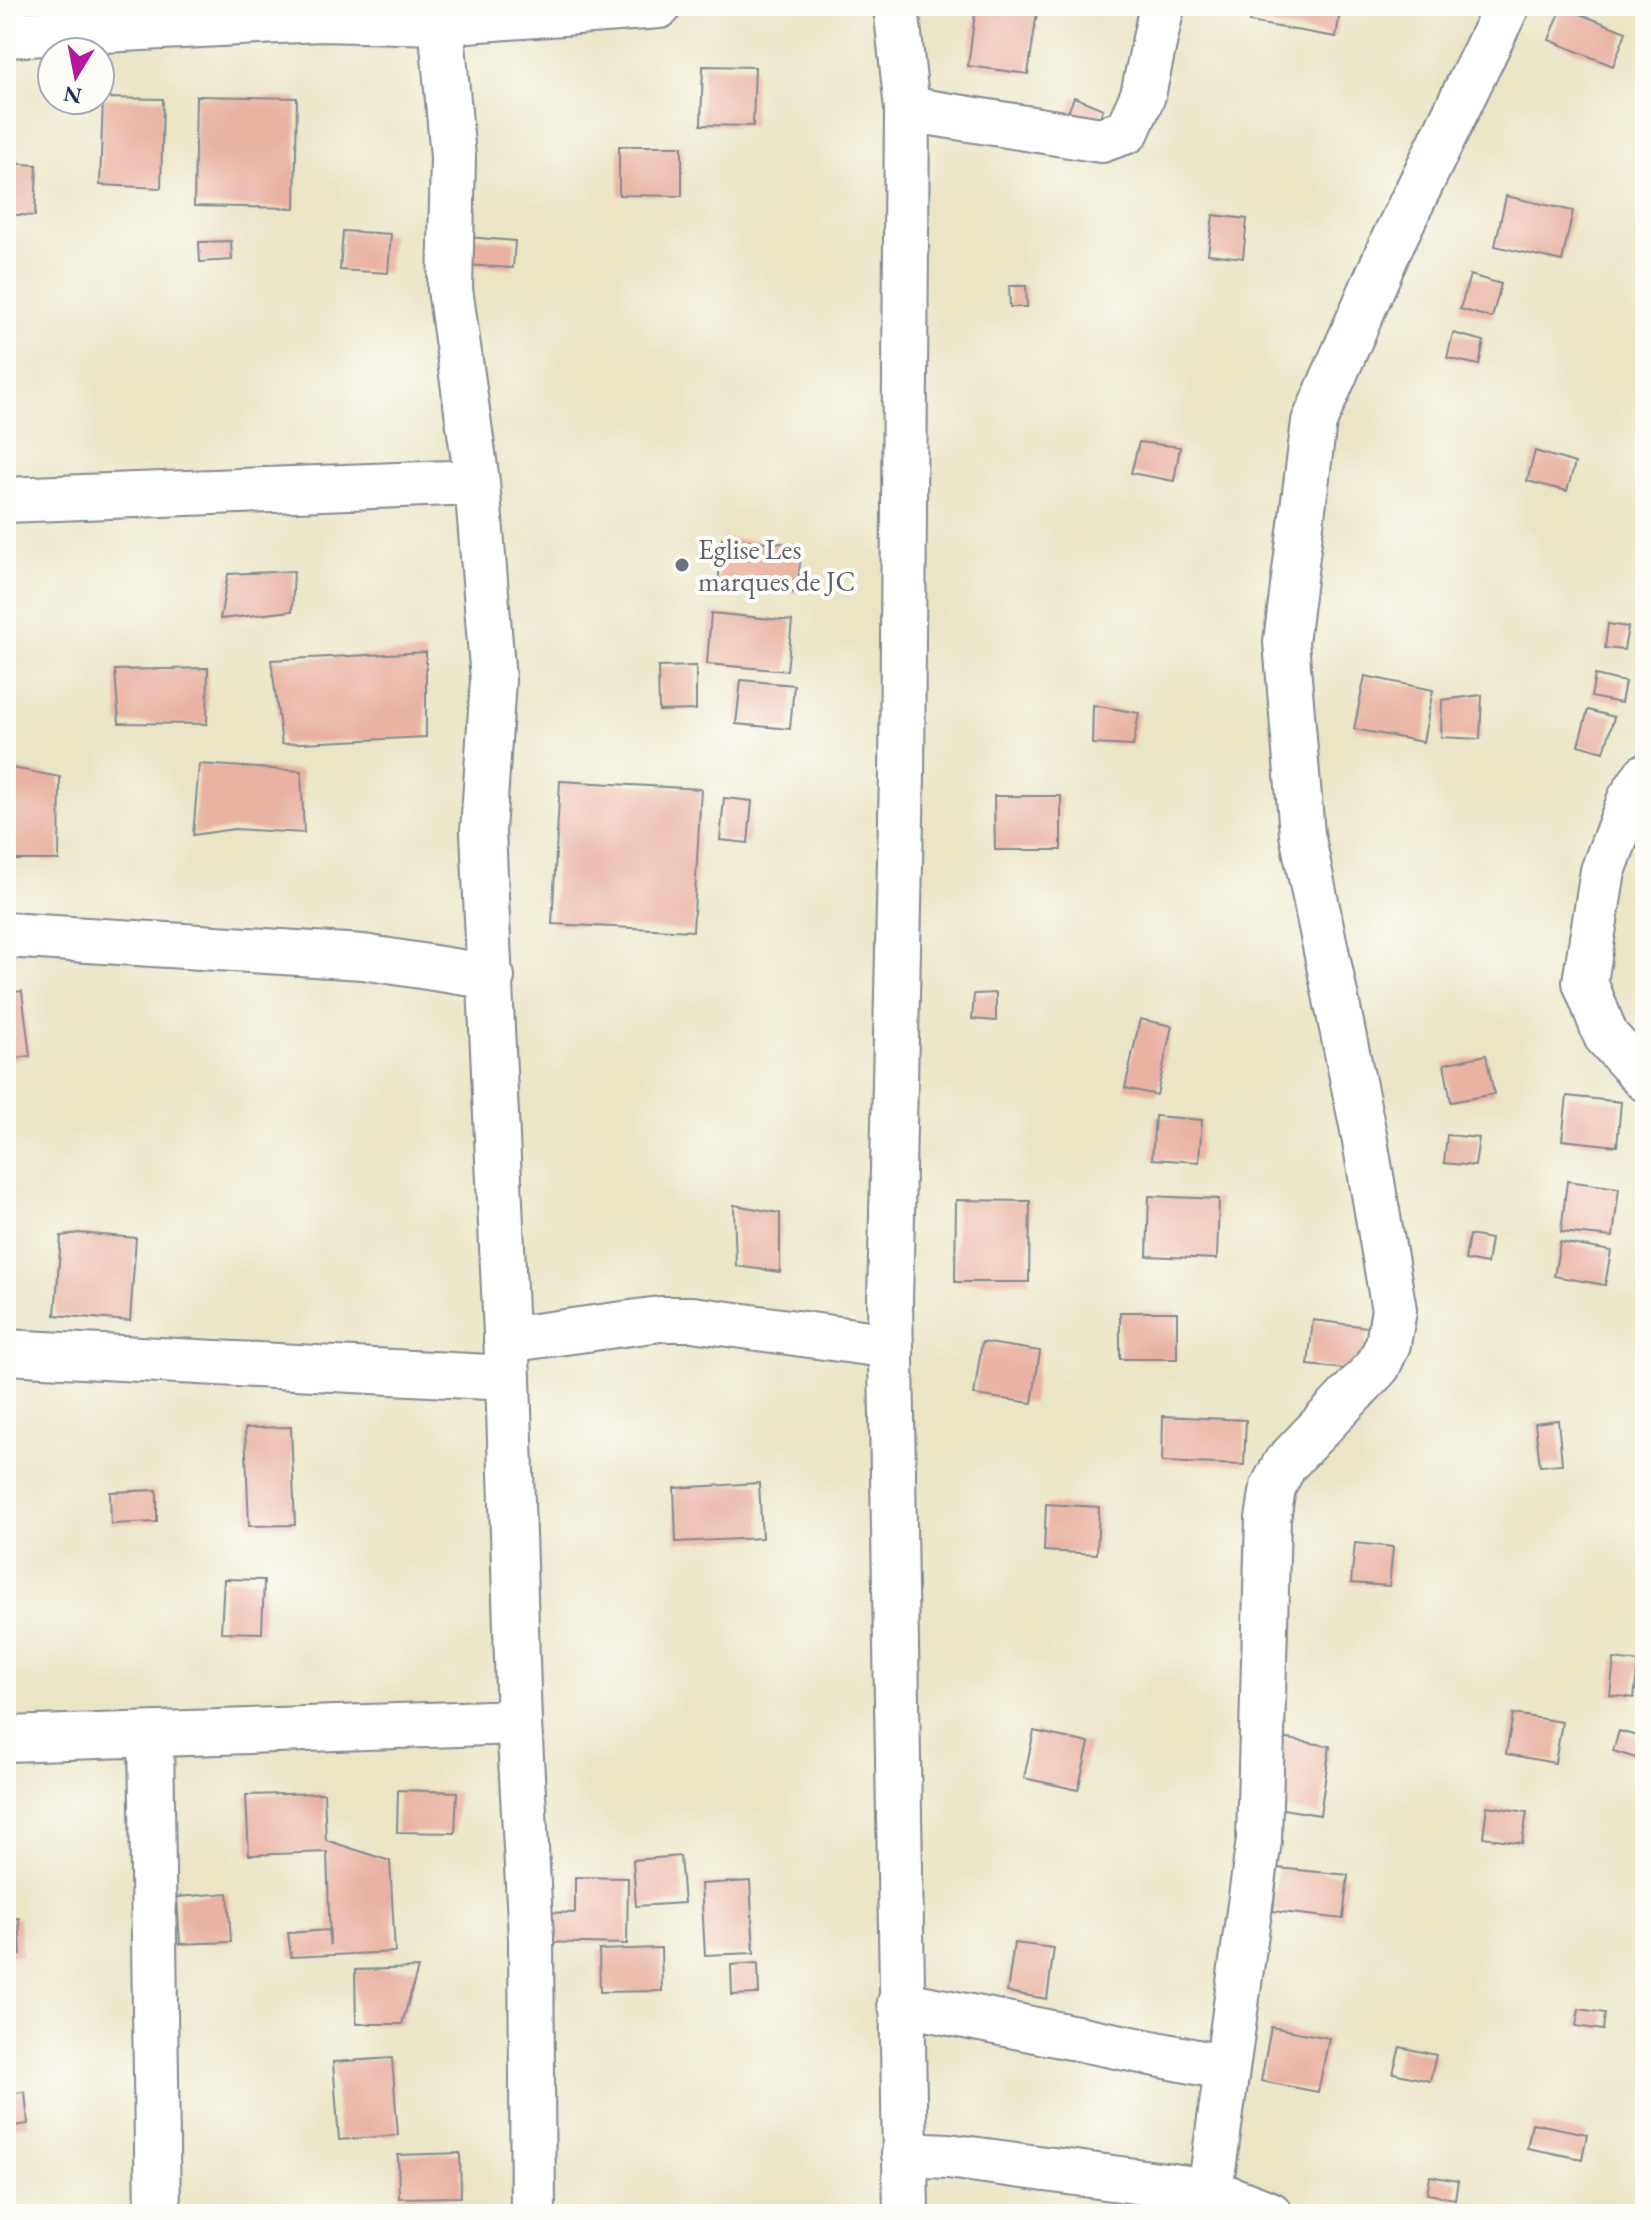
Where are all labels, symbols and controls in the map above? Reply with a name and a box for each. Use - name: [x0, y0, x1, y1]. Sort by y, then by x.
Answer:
- north arrow: [36, 36, 116, 116]
- text: N: [61, 79, 84, 111]
- place label: Eglise Les marques de JC: [698, 531, 855, 599]
- marker: Eglise Les marques de JC: [673, 556, 691, 574]

